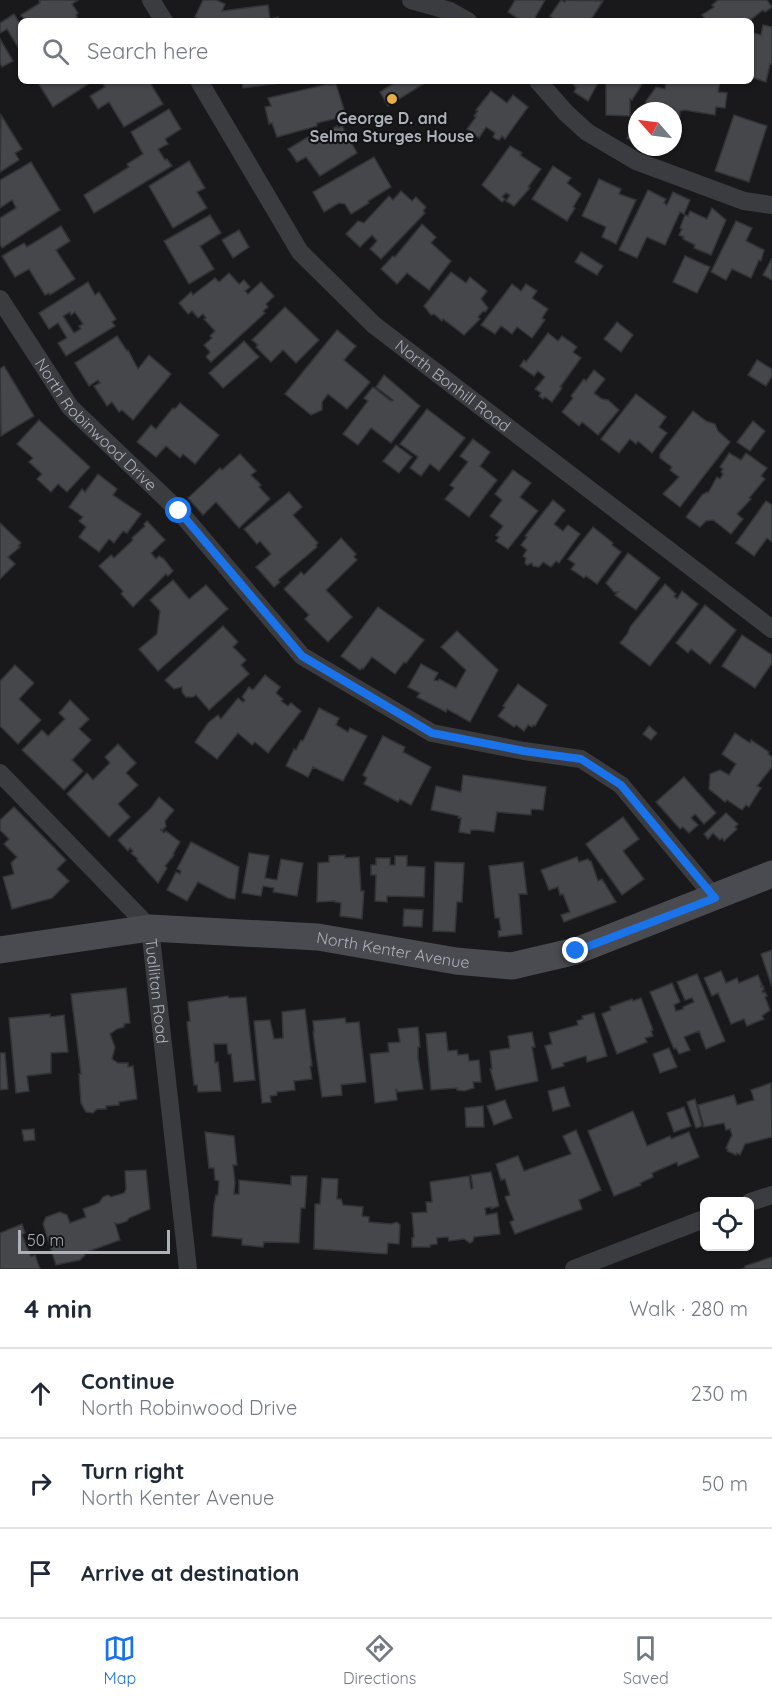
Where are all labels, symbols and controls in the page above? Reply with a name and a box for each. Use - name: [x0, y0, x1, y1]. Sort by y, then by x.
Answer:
- search box: [18, 18, 754, 84]
- icon: search: [39, 35, 72, 68]
- text: Search here: [87, 37, 208, 65]
- marker: George D. and Selma Sturges House: [385, 92, 399, 106]
- north arrow: [628, 102, 682, 156]
- place label: George D. and Selma Sturges House: [310, 108, 474, 146]
- street label: North Bonhill Road: [391, 335, 515, 436]
- street label: North Robinwood Drive: [31, 354, 161, 495]
- route start: [165, 497, 191, 523]
- street label: North Kenter Avenue: [315, 927, 470, 972]
- street label: Tuallitan Road: [141, 937, 173, 1045]
- route end: [562, 937, 588, 963]
- map controls: [700, 1197, 754, 1251]
- button: locate: [700, 1197, 754, 1251]
- scale bar: [18, 1227, 170, 1254]
- text: 50 m: [27, 1230, 64, 1250]
- text: 4 min: [24, 1292, 92, 1325]
- text: Walk · 280 m: [629, 1296, 748, 1321]
- text: Continue: [81, 1367, 175, 1395]
- icon: ahead: [24, 1377, 57, 1410]
- text: 230 m: [691, 1381, 748, 1406]
- text: North Robinwood Drive: [81, 1395, 297, 1420]
- text: Turn right: [81, 1457, 185, 1485]
- icon: right: [24, 1467, 57, 1500]
- text: 50 m: [702, 1471, 748, 1496]
- text: North Kenter Avenue: [81, 1485, 274, 1510]
- icon: arrive: [24, 1557, 57, 1590]
- text: Arrive at destination: [81, 1559, 299, 1587]
- tab: Map: [103, 1632, 136, 1688]
- tab: Directions: [343, 1632, 416, 1688]
- tab: Saved: [623, 1632, 669, 1688]

